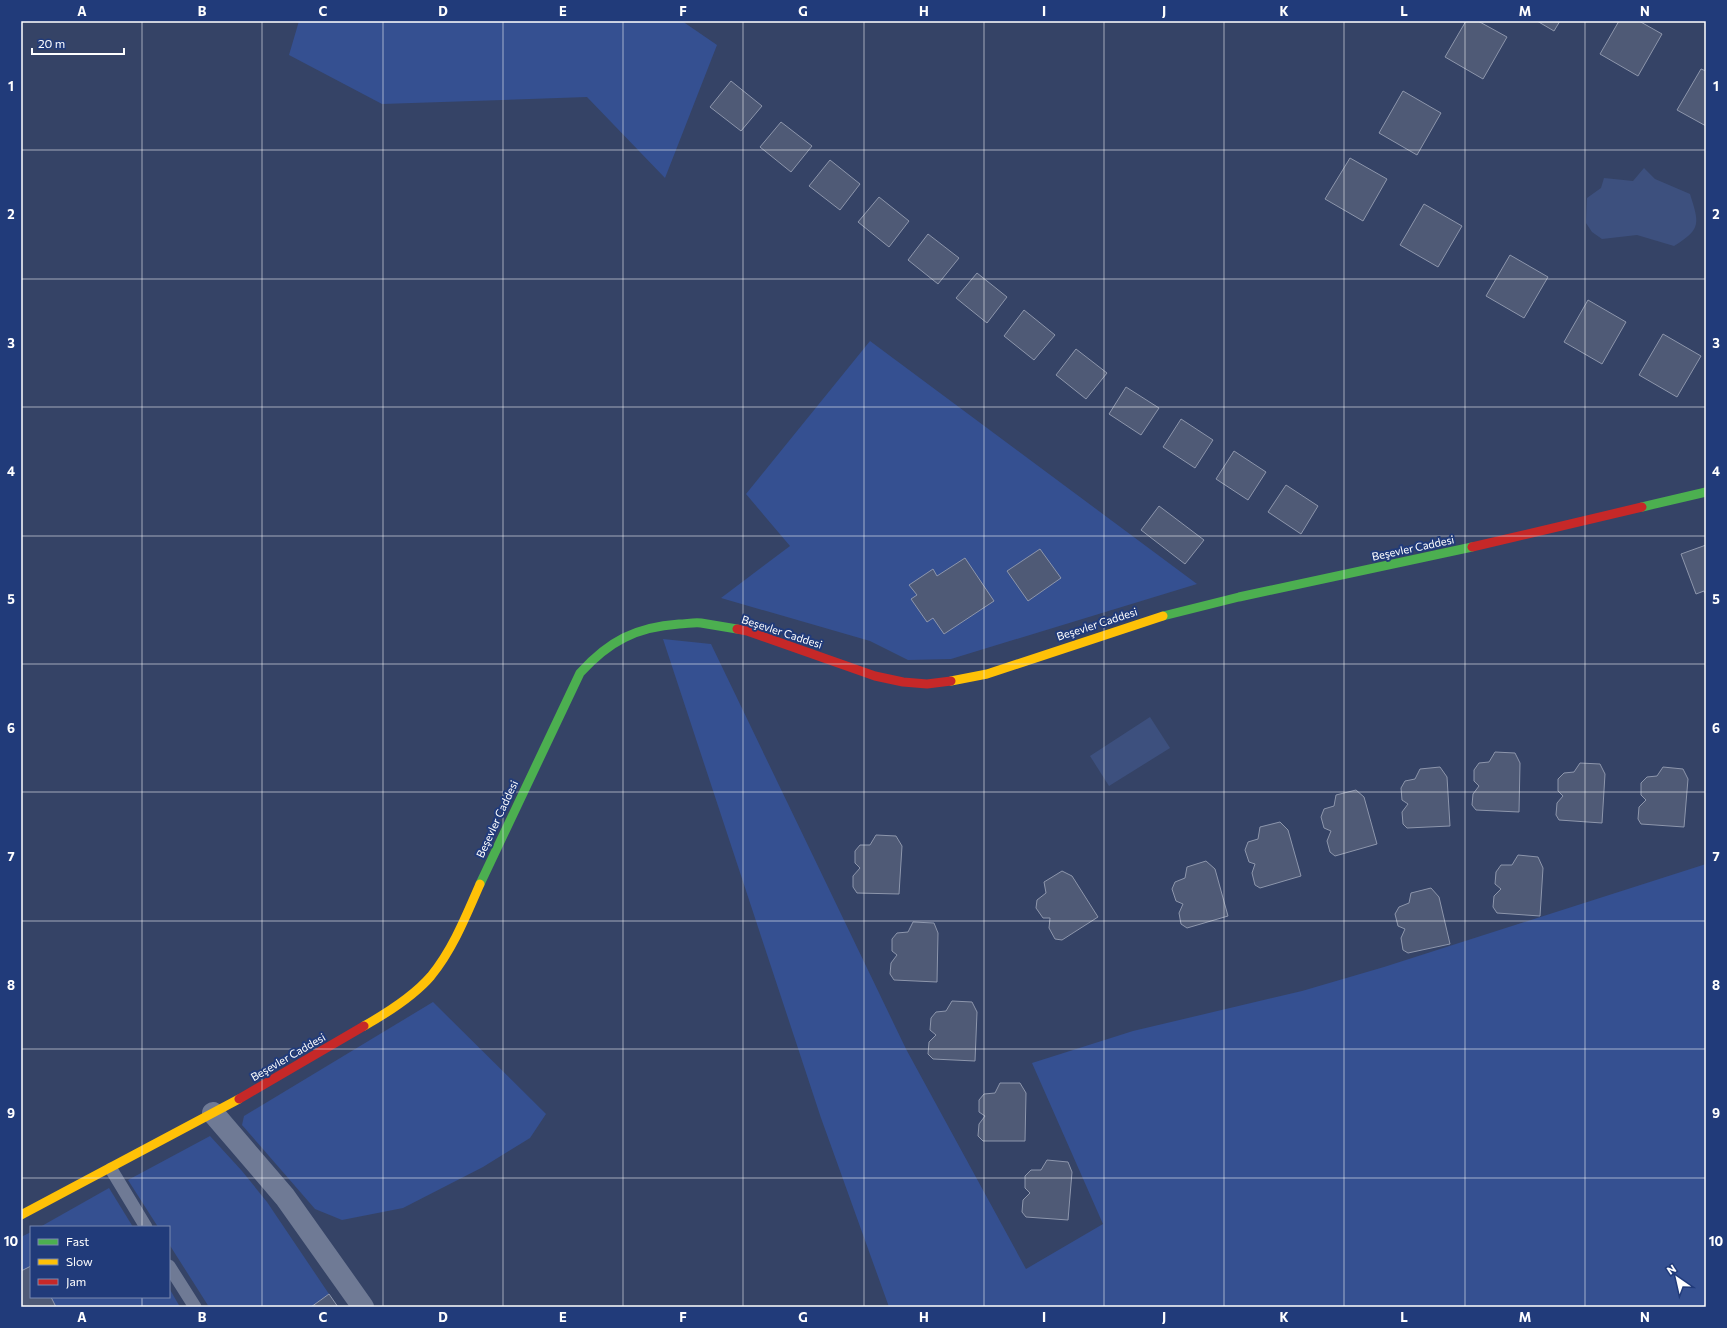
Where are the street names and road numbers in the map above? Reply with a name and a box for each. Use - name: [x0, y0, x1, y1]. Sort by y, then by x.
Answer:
- street label: Beşevler Caddesi: [1370, 532, 1455, 563]
- street label: Beşevler Caddesi: [1055, 604, 1139, 643]
- street label: Beşevler Caddesi: [740, 612, 824, 651]
- street label: Beşevler Caddesi: [473, 778, 520, 860]
- street label: Beşevler Caddesi: [248, 1030, 327, 1083]

